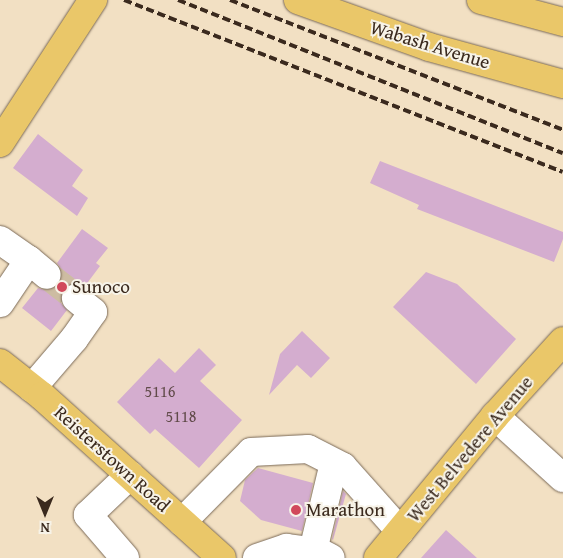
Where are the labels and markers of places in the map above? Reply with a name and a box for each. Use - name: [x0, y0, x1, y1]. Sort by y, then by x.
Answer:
- place label: Sunoco: [72, 276, 130, 298]
- marker: Sunoco: [56, 281, 68, 293]
- place label: Marathon: [306, 499, 385, 521]
- marker: Marathon: [290, 504, 302, 516]

